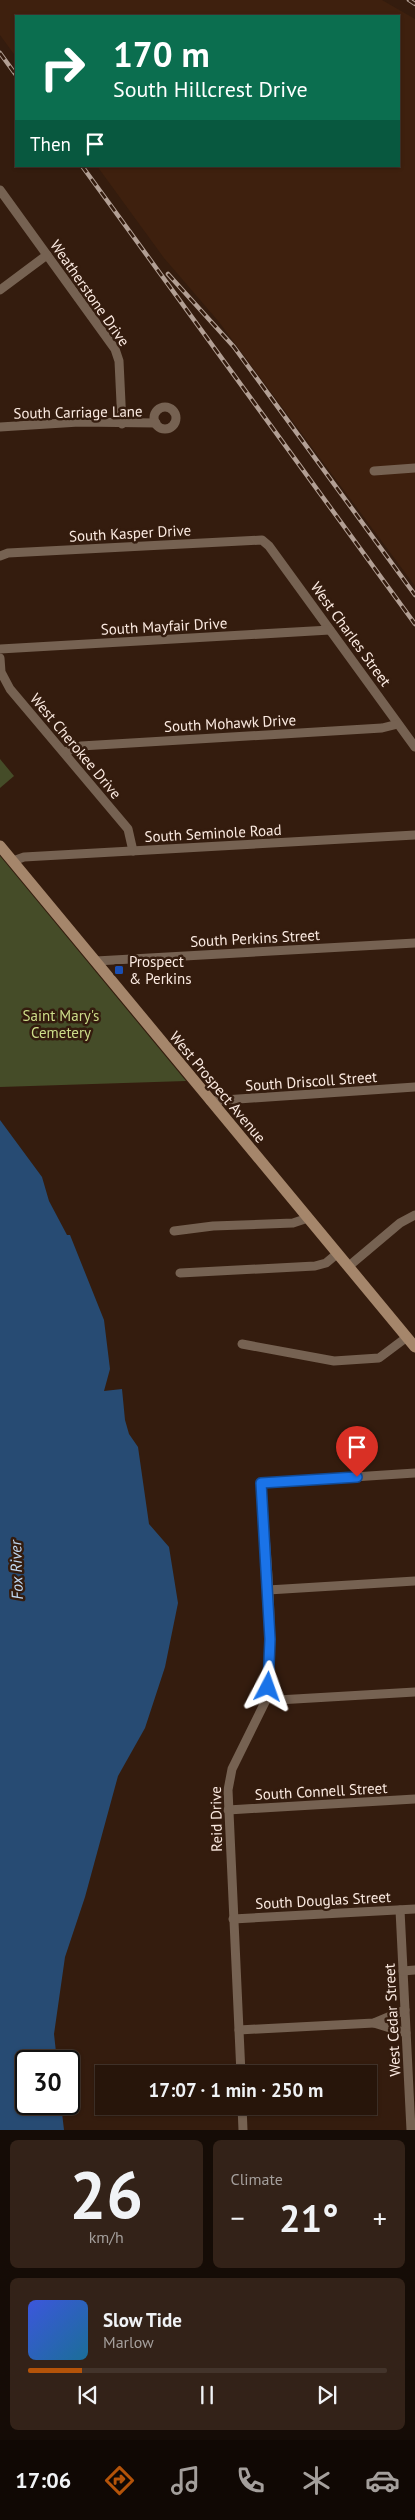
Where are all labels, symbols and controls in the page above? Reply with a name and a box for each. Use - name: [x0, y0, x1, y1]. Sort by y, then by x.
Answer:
- text: 170 m: [113, 31, 210, 77]
- icon: right: [30, 35, 95, 100]
- text: South Hillcrest Drive: [113, 75, 308, 103]
- icon: arrive: [81, 130, 109, 158]
- text: Then: [30, 132, 71, 156]
- street label: Weatherstone Drive: [46, 236, 134, 350]
- street label: South Carriage Lane: [13, 401, 143, 423]
- street label: South Kasper Drive: [68, 520, 192, 546]
- street label: West Charles Street: [307, 578, 395, 690]
- street label: South Mayfair Drive: [100, 613, 228, 639]
- street label: West Cherokee Drive: [26, 689, 126, 803]
- street label: South Mohawk Drive: [163, 710, 297, 736]
- street label: South Seminole Road: [144, 820, 282, 846]
- street label: South Perkins Street: [190, 925, 320, 951]
- place label: Prospect & Perkins: [129, 952, 192, 988]
- marker: Prospect & Perkins: [113, 964, 125, 976]
- park label: Saint Mary's Cemetery: [23, 1006, 99, 1042]
- street label: West Prospect Avenue: [166, 1027, 270, 1147]
- street label: South Driscoll Street: [244, 1067, 378, 1095]
- pin: [336, 1426, 378, 1477]
- icon: arrive: [343, 1433, 371, 1461]
- water label: Fox River: [5, 1538, 27, 1600]
- position arrow: [241, 1660, 293, 1712]
- street label: South Connell Street: [254, 1778, 388, 1804]
- street label: Reid Drive: [206, 1786, 226, 1852]
- street label: South Douglas Street: [255, 1887, 391, 1913]
- street label: West Cedar Street: [380, 1963, 404, 2077]
- speed limit sign: 30: [15, 2050, 80, 2115]
- text: 17:07 · 1 min · 250 m: [149, 2078, 323, 2102]
- text: 26: [69, 2152, 143, 2236]
- text: Climate: [231, 2169, 283, 2189]
- text: 21°: [279, 2193, 339, 2242]
- text: −: [231, 2199, 245, 2236]
- text: +: [373, 2199, 387, 2236]
- text: km/h: [89, 2227, 124, 2247]
- text: Slow Tide: [103, 2308, 182, 2332]
- text: Marlow: [103, 2332, 154, 2352]
- icon: previous: [74, 2381, 102, 2409]
- icon: pause: [193, 2381, 221, 2409]
- icon: next: [313, 2381, 341, 2409]
- icon: directions: [102, 2463, 137, 2498]
- icon: music: [168, 2463, 203, 2498]
- icon: phone: [233, 2463, 268, 2498]
- icon: climate: [299, 2463, 334, 2498]
- icon: car: [365, 2463, 400, 2498]
- text: 17:06: [15, 2466, 71, 2494]

